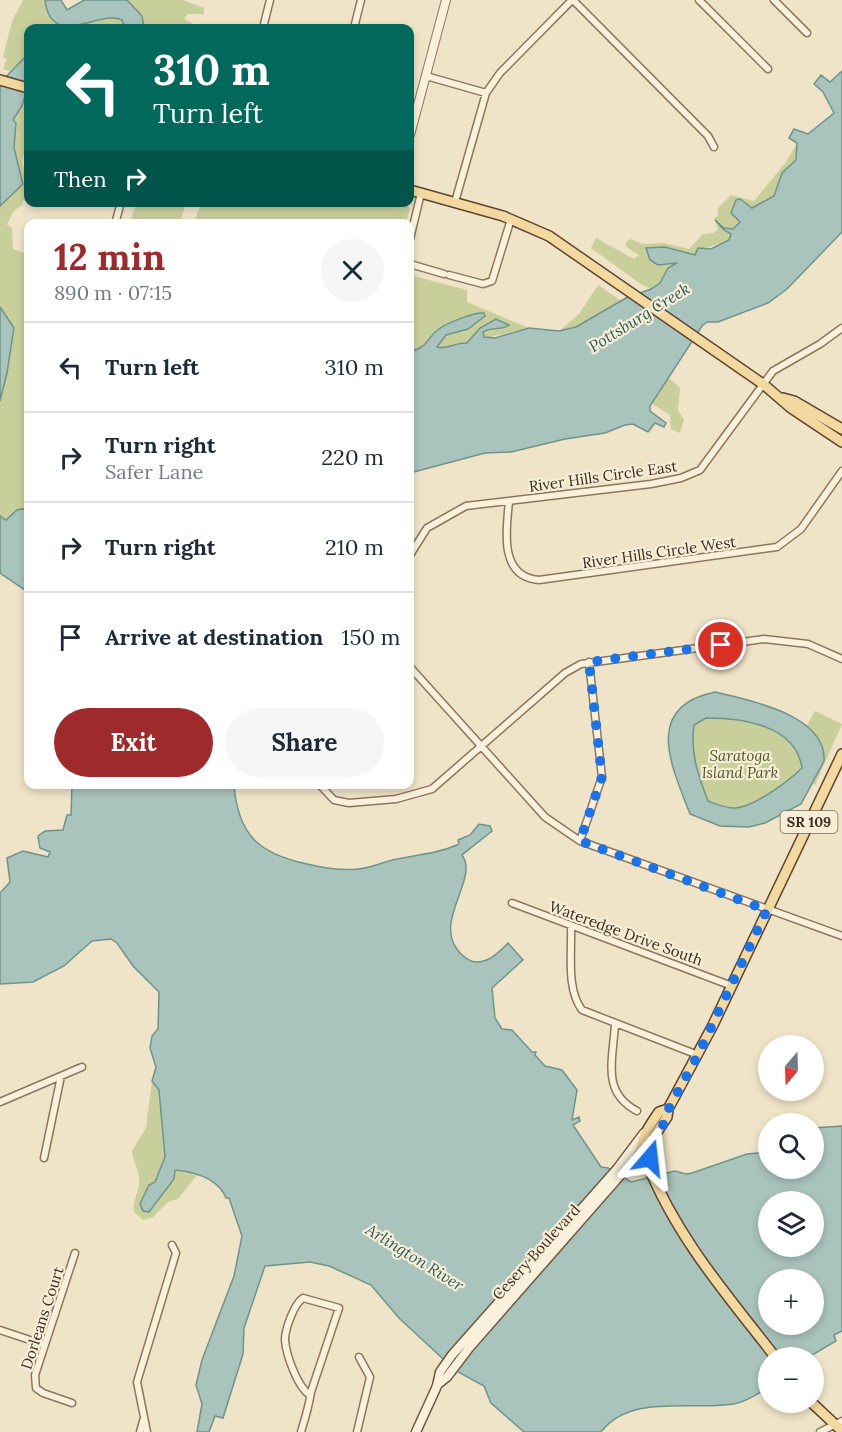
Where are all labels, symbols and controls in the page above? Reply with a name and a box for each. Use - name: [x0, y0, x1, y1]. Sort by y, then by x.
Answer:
- text: 310 m: [153, 43, 270, 97]
- icon: left: [54, 48, 132, 126]
- text: Turn left: [153, 96, 263, 130]
- icon: right: [119, 162, 152, 195]
- text: Then: [54, 165, 107, 193]
- text: 12 min: [54, 234, 165, 280]
- button: close: [321, 239, 384, 302]
- water label: Pottsburg Creek: [585, 278, 693, 356]
- text: 890 m · 07:15: [54, 280, 172, 305]
- icon: left: [54, 351, 87, 384]
- text: Turn left: [105, 353, 199, 381]
- text: 310 m: [325, 353, 384, 381]
- text: Turn right: [105, 431, 216, 459]
- icon: right: [54, 441, 87, 474]
- text: 220 m: [321, 443, 384, 471]
- street label: River Hills Circle East: [528, 456, 679, 496]
- text: Safer Lane: [105, 459, 203, 484]
- icon: right: [54, 531, 87, 564]
- street label: River Hills Circle West: [581, 532, 737, 572]
- text: Turn right: [105, 533, 216, 561]
- text: 210 m: [325, 533, 384, 561]
- pin: [695, 619, 746, 670]
- icon: arrive: [54, 621, 87, 654]
- text: Arrive at destination: [105, 623, 323, 651]
- text: 150 m: [341, 623, 401, 651]
- icon: arrive: [704, 628, 737, 661]
- button: Exit: [54, 708, 213, 777]
- button: Share: [225, 708, 384, 777]
- park label: Saratoga Island Park: [702, 746, 779, 782]
- road number: SR 109: [780, 811, 838, 833]
- street label: Wateredge Drive South: [547, 896, 705, 970]
- north arrow: [758, 1035, 824, 1101]
- map controls: [758, 1035, 824, 1413]
- button: search: [758, 1113, 824, 1179]
- position arrow: [618, 1126, 682, 1190]
- button: layers: [758, 1191, 824, 1257]
- street label: Cesery Boulevard: [488, 1200, 584, 1304]
- water label: Arlington River: [361, 1218, 468, 1295]
- street label: Dorleans Court: [16, 1264, 68, 1372]
- button: +: [758, 1269, 824, 1335]
- button: −: [758, 1347, 824, 1413]

